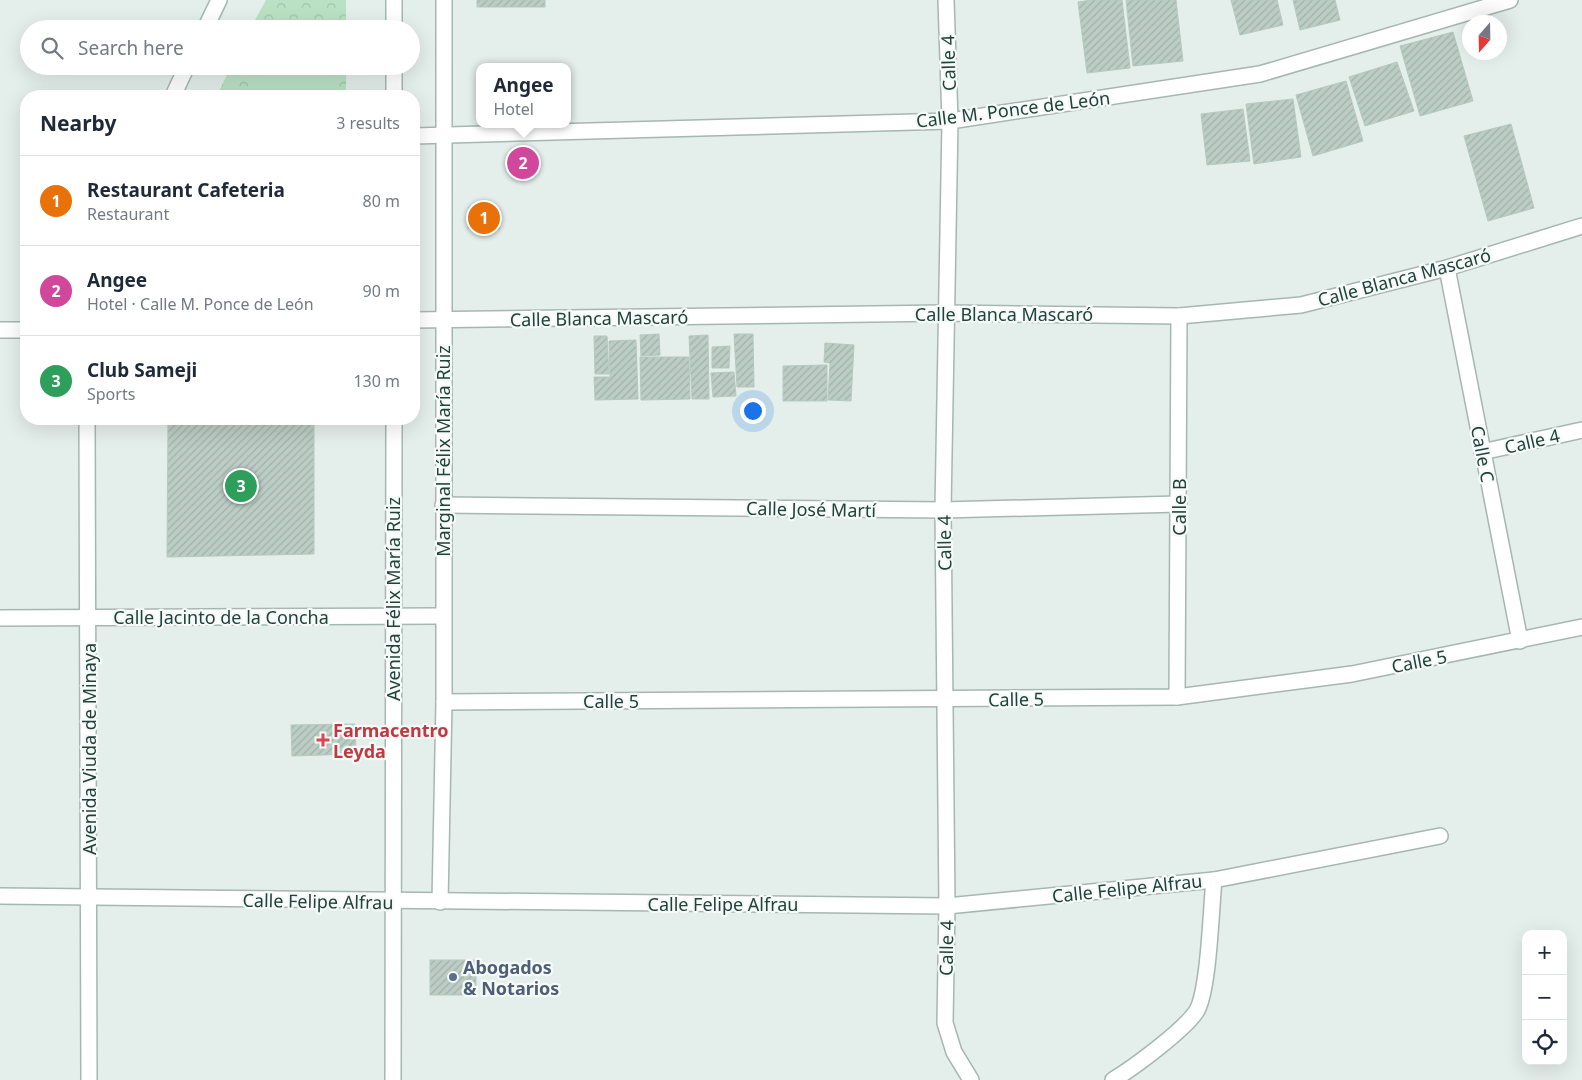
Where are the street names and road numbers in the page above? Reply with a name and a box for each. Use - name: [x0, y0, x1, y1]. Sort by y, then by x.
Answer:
- street label: Calle 4: [935, 35, 961, 91]
- street label: Calle M. Ponce de León: [915, 85, 1111, 133]
- street label: Calle Blanca Mascaró: [1315, 242, 1493, 312]
- street label: Calle Blanca Mascaró: [915, 302, 1093, 326]
- street label: Calle Blanca Mascaró: [510, 304, 688, 332]
- street label: Marginal Félix María Ruiz: [431, 345, 455, 557]
- street label: Calle 4: [1502, 423, 1562, 459]
- street label: Calle C: [1466, 424, 1500, 484]
- street label: Calle B: [1167, 478, 1191, 536]
- street label: Calle José Martí: [746, 496, 876, 522]
- street label: Avenida Félix María Ruiz: [381, 497, 405, 701]
- street label: Calle 4: [932, 515, 956, 571]
- street label: Calle Jacinto de la Concha: [113, 605, 329, 629]
- street label: Avenida Viuda de Minaya: [77, 643, 101, 855]
- street label: Calle 5: [1389, 644, 1449, 678]
- street label: Calle 5: [988, 687, 1044, 711]
- street label: Calle 5: [583, 689, 639, 713]
- street label: Calle Felipe Alfrau: [1051, 868, 1203, 908]
- street label: Calle Felipe Alfrau: [242, 888, 394, 914]
- street label: Calle Felipe Alfrau: [648, 892, 798, 916]
- street label: Calle 4: [934, 920, 958, 976]

